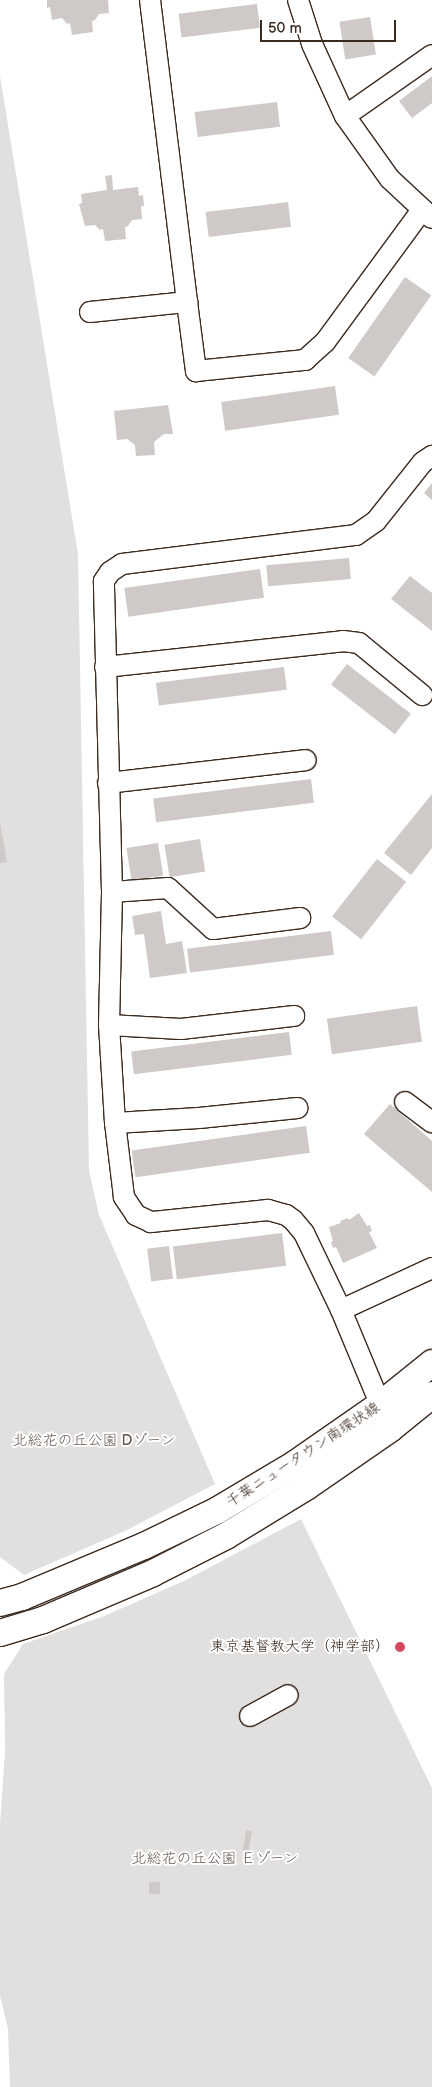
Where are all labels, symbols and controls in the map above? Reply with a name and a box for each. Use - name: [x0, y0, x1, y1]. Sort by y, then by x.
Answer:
- scale bar: [262, 10, 398, 42]
- text: 50 m: [268, 19, 302, 38]
- street label: 千葉ニュータウン南環状線: [223, 1398, 383, 1512]
- park label: 北総花の丘公園 Dゾーン: [12, 1432, 176, 1450]
- place label: 東京基督教大学（神学部）: [210, 1638, 390, 1656]
- marker: 東京基督教大学（神学部）: [394, 1641, 406, 1653]
- park label: 北総花の丘公園 Ｅゾーン: [131, 1850, 299, 1868]

